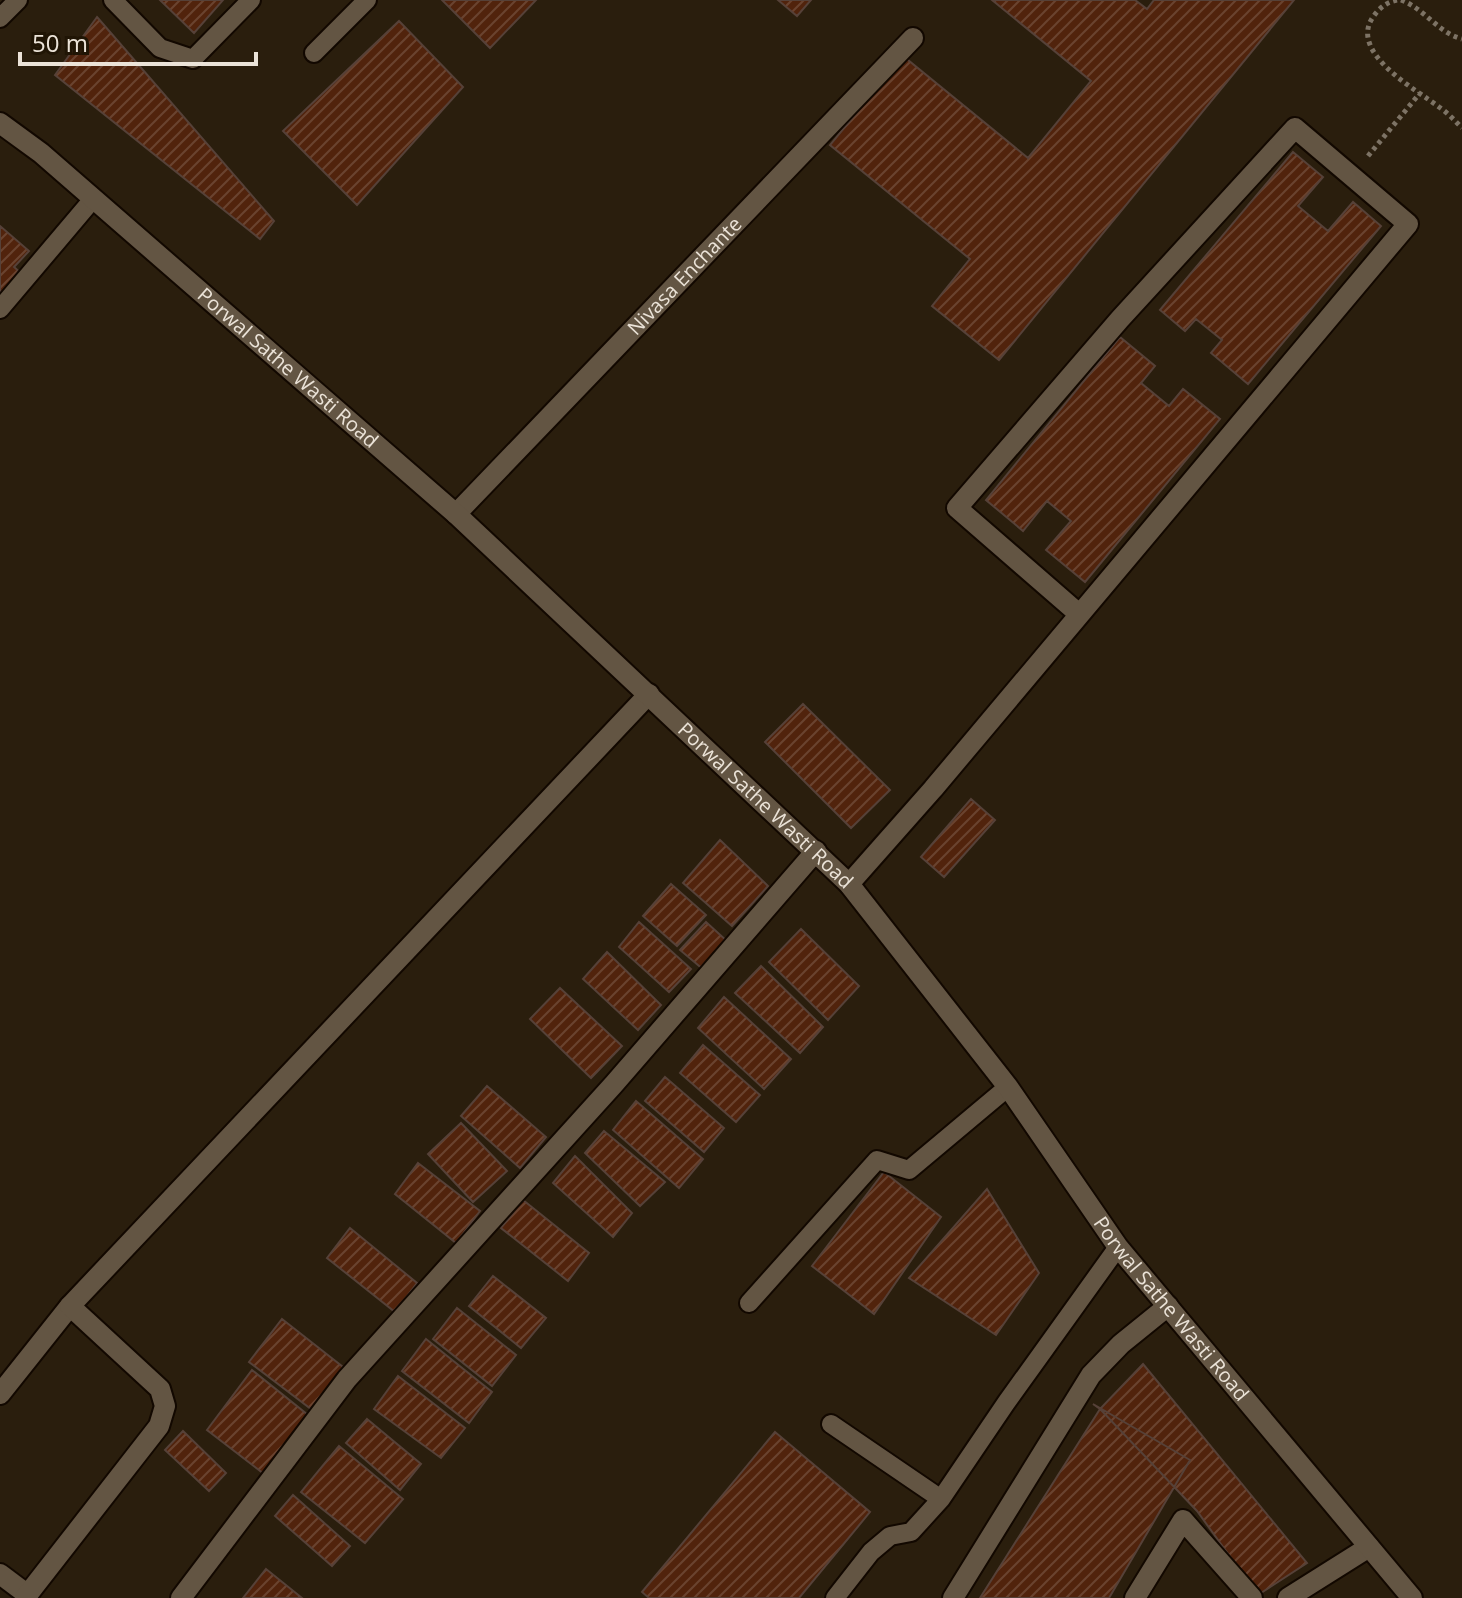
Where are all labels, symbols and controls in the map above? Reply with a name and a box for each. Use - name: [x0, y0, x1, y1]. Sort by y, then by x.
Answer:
- scale bar: [20, 16, 256, 66]
- text: 50 m: [32, 26, 88, 59]
- street label: Nivasa Enchante: [621, 211, 747, 341]
- street label: Porwal Sathe Wasti Road: [192, 281, 384, 453]
- street label: Porwal Sathe Wasti Road: [672, 716, 859, 894]
- street label: Porwal Sathe Wasti Road: [1088, 1211, 1255, 1406]

